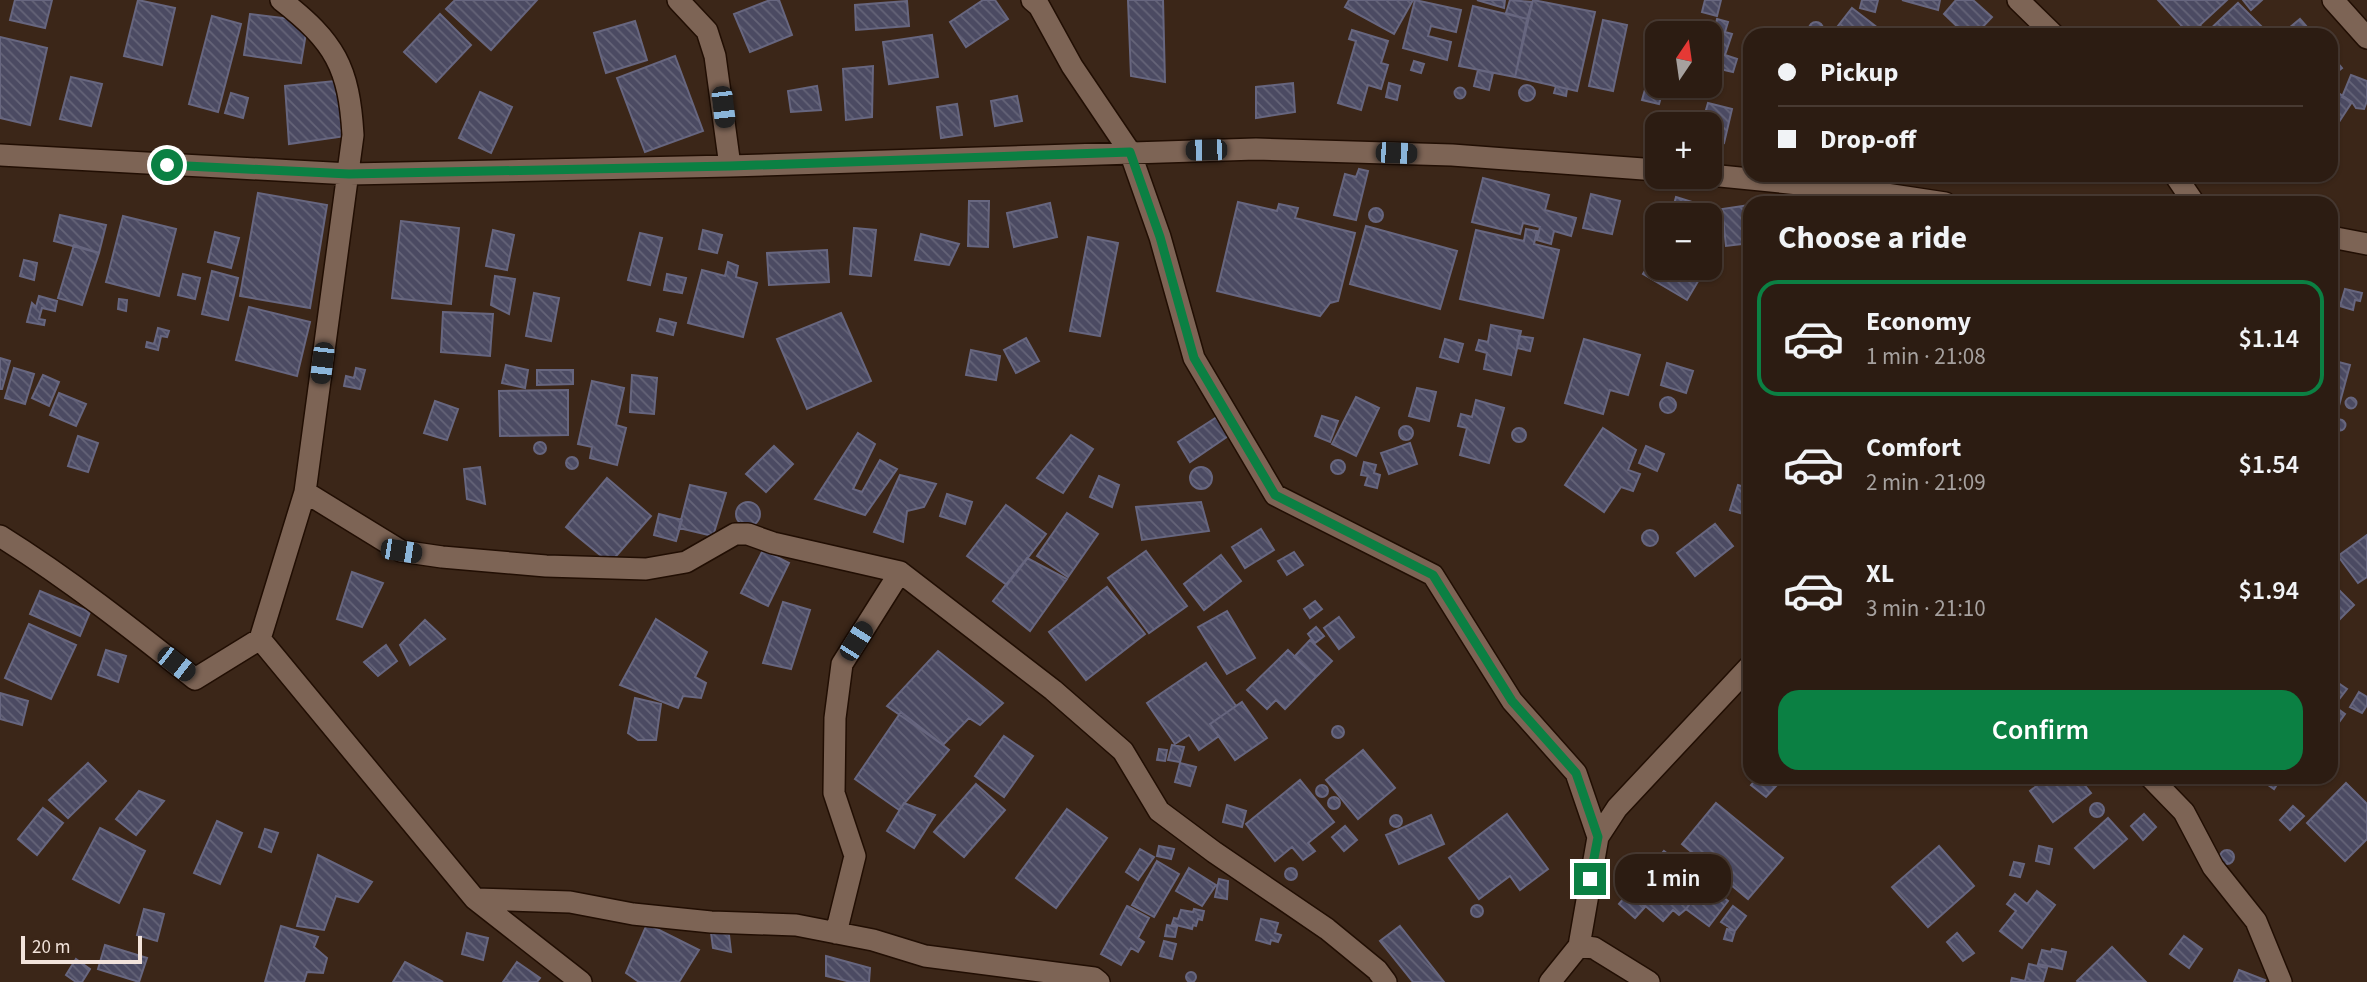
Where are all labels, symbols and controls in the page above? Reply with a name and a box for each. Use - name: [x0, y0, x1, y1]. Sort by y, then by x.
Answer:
- north arrow: [1645, 21, 1722, 98]
- map controls: [1645, 21, 1722, 280]
- text: Pickup: [1820, 54, 1898, 91]
- car: [711, 85, 736, 129]
- button: +: [1645, 112, 1722, 189]
- text: Drop-off: [1820, 121, 1916, 158]
- car: [1185, 139, 1228, 161]
- car: [1375, 142, 1418, 164]
- route start: [151, 149, 183, 181]
- button: −: [1645, 203, 1722, 280]
- text: Choose a ride: [1778, 215, 1967, 261]
- text: Economy: [1866, 303, 1971, 340]
- icon: car: [1782, 307, 1845, 370]
- text: $1.14: [2238, 320, 2299, 357]
- text: 1 min · 21:08: [1866, 340, 1986, 373]
- car: [310, 341, 335, 385]
- text: Comfort: [1866, 429, 1961, 466]
- icon: car: [1782, 433, 1845, 496]
- text: $1.54: [2238, 446, 2299, 483]
- text: 2 min · 21:09: [1866, 466, 1986, 499]
- car: [379, 537, 424, 565]
- text: XL: [1866, 555, 1894, 592]
- icon: car: [1782, 559, 1845, 622]
- text: $1.94: [2238, 572, 2299, 609]
- text: 3 min · 21:10: [1866, 592, 1986, 625]
- car: [836, 618, 877, 664]
- car: [153, 643, 200, 685]
- button: Confirm: [1778, 690, 2303, 770]
- callout: 1 min: [1614, 854, 1730, 903]
- text: 1 min: [1646, 862, 1700, 895]
- route end: [1574, 863, 1606, 895]
- scale bar: [21, 933, 142, 965]
- text: 20 m: [32, 934, 70, 961]

